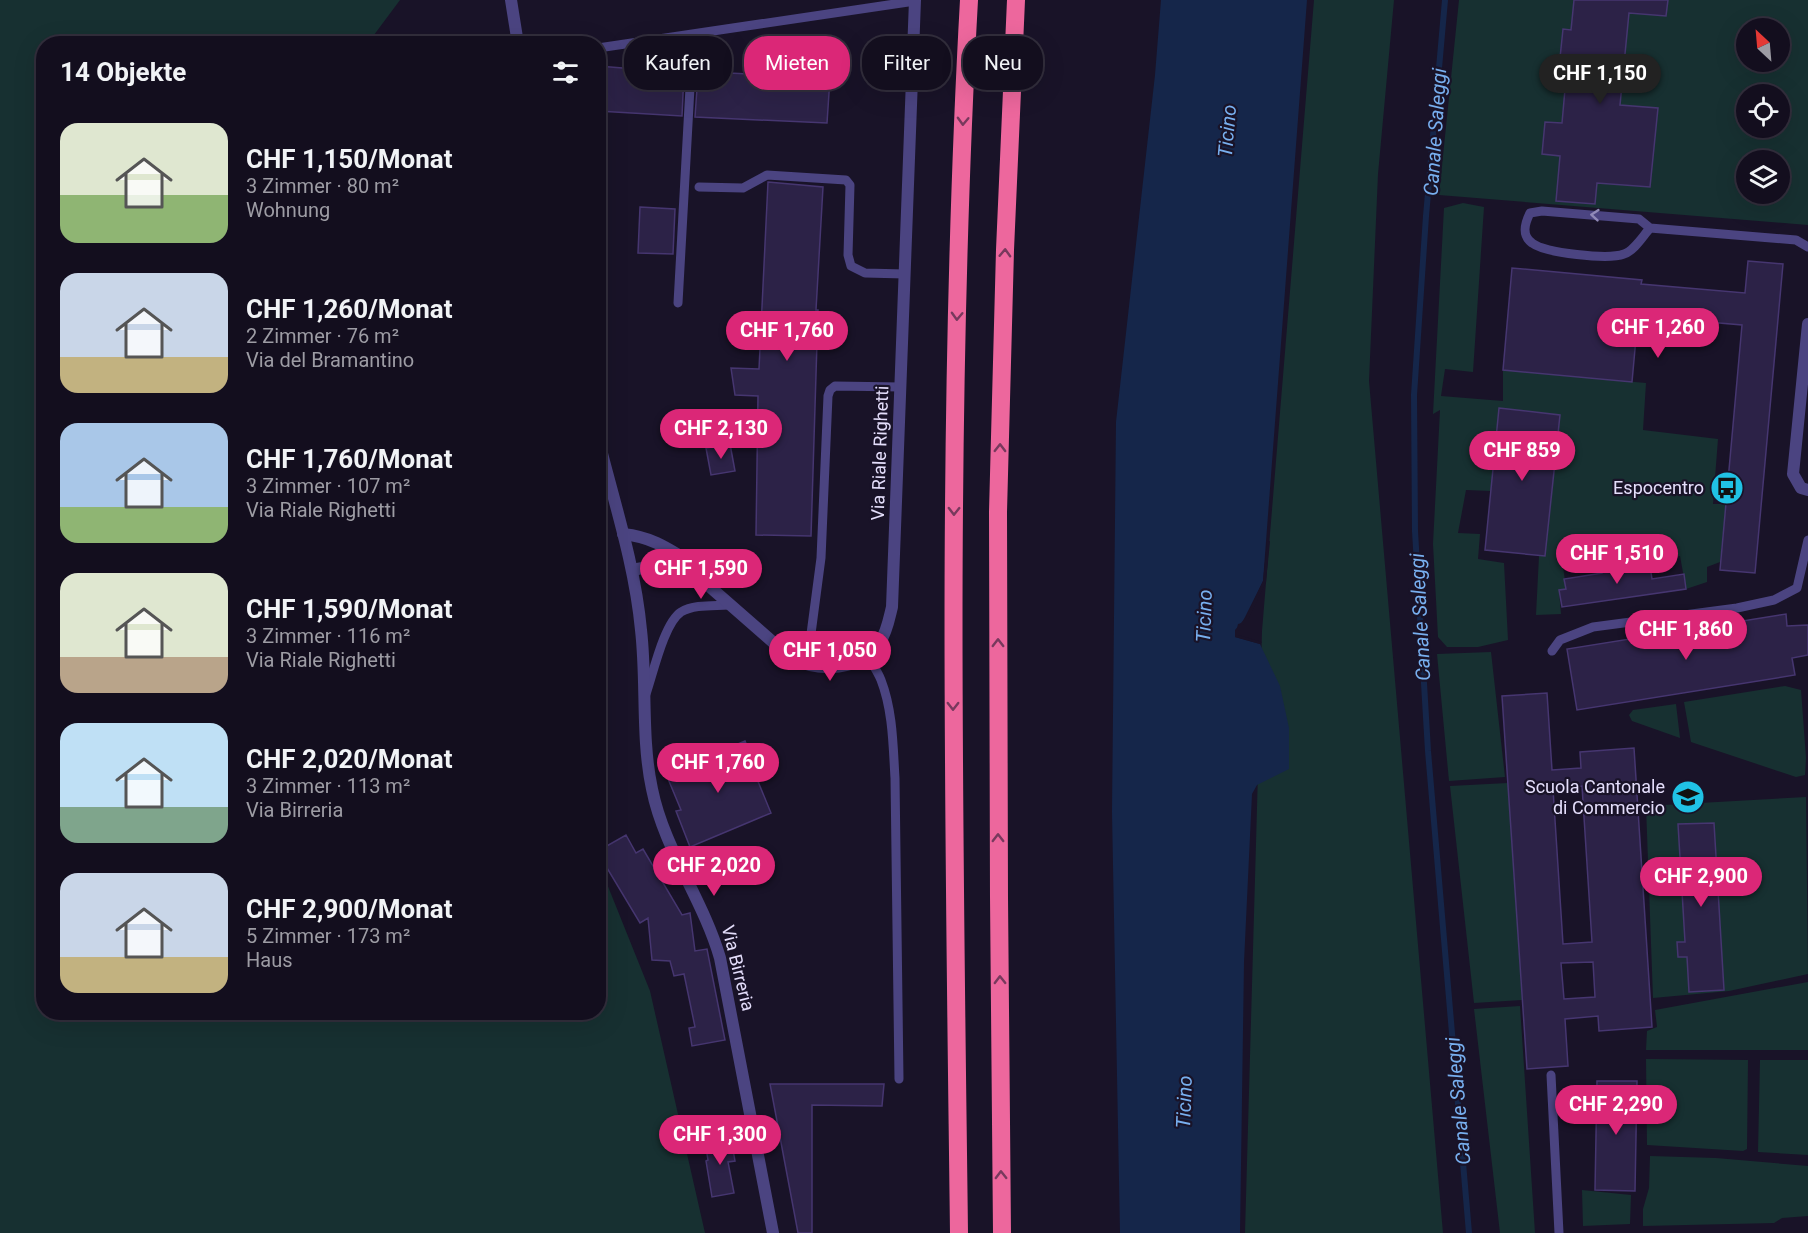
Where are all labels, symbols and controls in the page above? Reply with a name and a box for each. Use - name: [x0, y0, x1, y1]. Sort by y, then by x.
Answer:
- north arrow: [1736, 18, 1790, 72]
- map controls: [1736, 18, 1790, 204]
- chip: Kaufen: [624, 36, 732, 90]
- chip: Mieten: [744, 36, 850, 90]
- chip: Filter: [862, 36, 951, 90]
- chip: Neu: [963, 36, 1043, 90]
- pin: CHF 1,150: [1531, 54, 1669, 105]
- icon: filters: [549, 56, 582, 89]
- text: 14 Objekte: [60, 57, 186, 87]
- text: CHF 1,150: [1553, 61, 1647, 85]
- water label: Canale Saleggi: [1419, 67, 1451, 197]
- button: locate: [1736, 84, 1790, 138]
- water label: Ticino: [1213, 104, 1241, 158]
- one-way arrow: [957, 117, 970, 126]
- text: CHF 1,150/Monat: [246, 144, 453, 174]
- icon: home: [108, 147, 180, 219]
- button: layers: [1736, 150, 1790, 204]
- text: 3 Zimmer · 80 m²: [246, 174, 399, 198]
- text: Wohnung: [246, 198, 330, 222]
- one-way arrow: [1590, 209, 1599, 222]
- one-way arrow: [999, 249, 1011, 258]
- text: CHF 1,260/Monat: [246, 294, 453, 324]
- icon: home: [108, 297, 180, 369]
- pin: CHF 1,260: [1589, 308, 1727, 359]
- pin: CHF 1,760: [718, 311, 856, 362]
- one-way arrow: [951, 312, 963, 321]
- text: CHF 1,260: [1611, 315, 1705, 339]
- text: CHF 1,760: [740, 318, 834, 342]
- text: 2 Zimmer · 76 m²: [246, 324, 399, 348]
- text: Via del Bramantino: [246, 348, 414, 372]
- street label: Via Riale Righetti: [867, 385, 892, 521]
- pin: CHF 2,130: [652, 409, 790, 460]
- text: CHF 2,130: [674, 416, 768, 440]
- pin: CHF 859: [1467, 431, 1577, 482]
- text: CHF 859: [1483, 438, 1561, 462]
- text: CHF 1,760/Monat: [246, 444, 453, 474]
- one-way arrow: [994, 444, 1006, 453]
- icon: home: [108, 447, 180, 519]
- bus stop icon: Espocentro: [1709, 470, 1745, 506]
- text: 3 Zimmer · 107 m²: [246, 474, 410, 498]
- place label: Espocentro: [1613, 477, 1704, 498]
- text: Via Riale Righetti: [246, 498, 396, 522]
- one-way arrow: [948, 507, 960, 516]
- pin: CHF 1,510: [1548, 534, 1686, 585]
- text: CHF 1,510: [1570, 541, 1664, 565]
- pin: CHF 1,590: [632, 549, 770, 600]
- water label: Canale Saleggi: [1405, 552, 1435, 682]
- text: CHF 1,590: [654, 556, 748, 580]
- water label: Ticino: [1191, 589, 1217, 643]
- text: CHF 1,590/Monat: [246, 594, 453, 624]
- icon: home: [108, 597, 180, 669]
- pin: CHF 1,860: [1617, 610, 1755, 661]
- text: CHF 1,860: [1639, 617, 1733, 641]
- text: 3 Zimmer · 116 m²: [246, 624, 410, 648]
- pin: CHF 1,050: [761, 631, 899, 682]
- text: CHF 1,050: [783, 638, 877, 662]
- one-way arrow: [992, 639, 1004, 648]
- text: Via Riale Righetti: [246, 648, 396, 672]
- one-way arrow: [947, 702, 959, 711]
- pin: CHF 1,760: [649, 743, 787, 794]
- text: CHF 2,020/Monat: [246, 744, 453, 774]
- icon: home: [108, 747, 180, 819]
- text: CHF 1,760: [671, 750, 765, 774]
- text: 3 Zimmer · 113 m²: [246, 774, 410, 798]
- place label: Scuola Cantonale di Commercio: [1525, 776, 1665, 818]
- school or university icon: Scuola Cantonale di Commercio: [1670, 779, 1706, 815]
- text: Via Birreria: [246, 798, 343, 822]
- one-way arrow: [992, 834, 1004, 843]
- pin: CHF 2,020: [645, 846, 783, 897]
- text: CHF 2,020: [667, 853, 761, 877]
- pin: CHF 2,900: [1632, 857, 1770, 908]
- text: CHF 2,900: [1654, 864, 1748, 888]
- text: CHF 2,900/Monat: [246, 894, 453, 924]
- icon: home: [108, 897, 180, 969]
- street label: Via Birreria: [718, 923, 759, 1013]
- text: 5 Zimmer · 173 m²: [246, 924, 410, 948]
- text: Haus: [246, 948, 293, 972]
- one-way arrow: [993, 975, 1006, 984]
- water label: Canale Saleggi: [1440, 1036, 1476, 1166]
- water label: Ticino: [1171, 1075, 1197, 1129]
- pin: CHF 2,290: [1547, 1085, 1685, 1136]
- text: CHF 2,290: [1569, 1092, 1663, 1116]
- pin: CHF 1,300: [651, 1115, 789, 1166]
- text: CHF 1,300: [673, 1122, 767, 1146]
- one-way arrow: [995, 1170, 1008, 1179]

